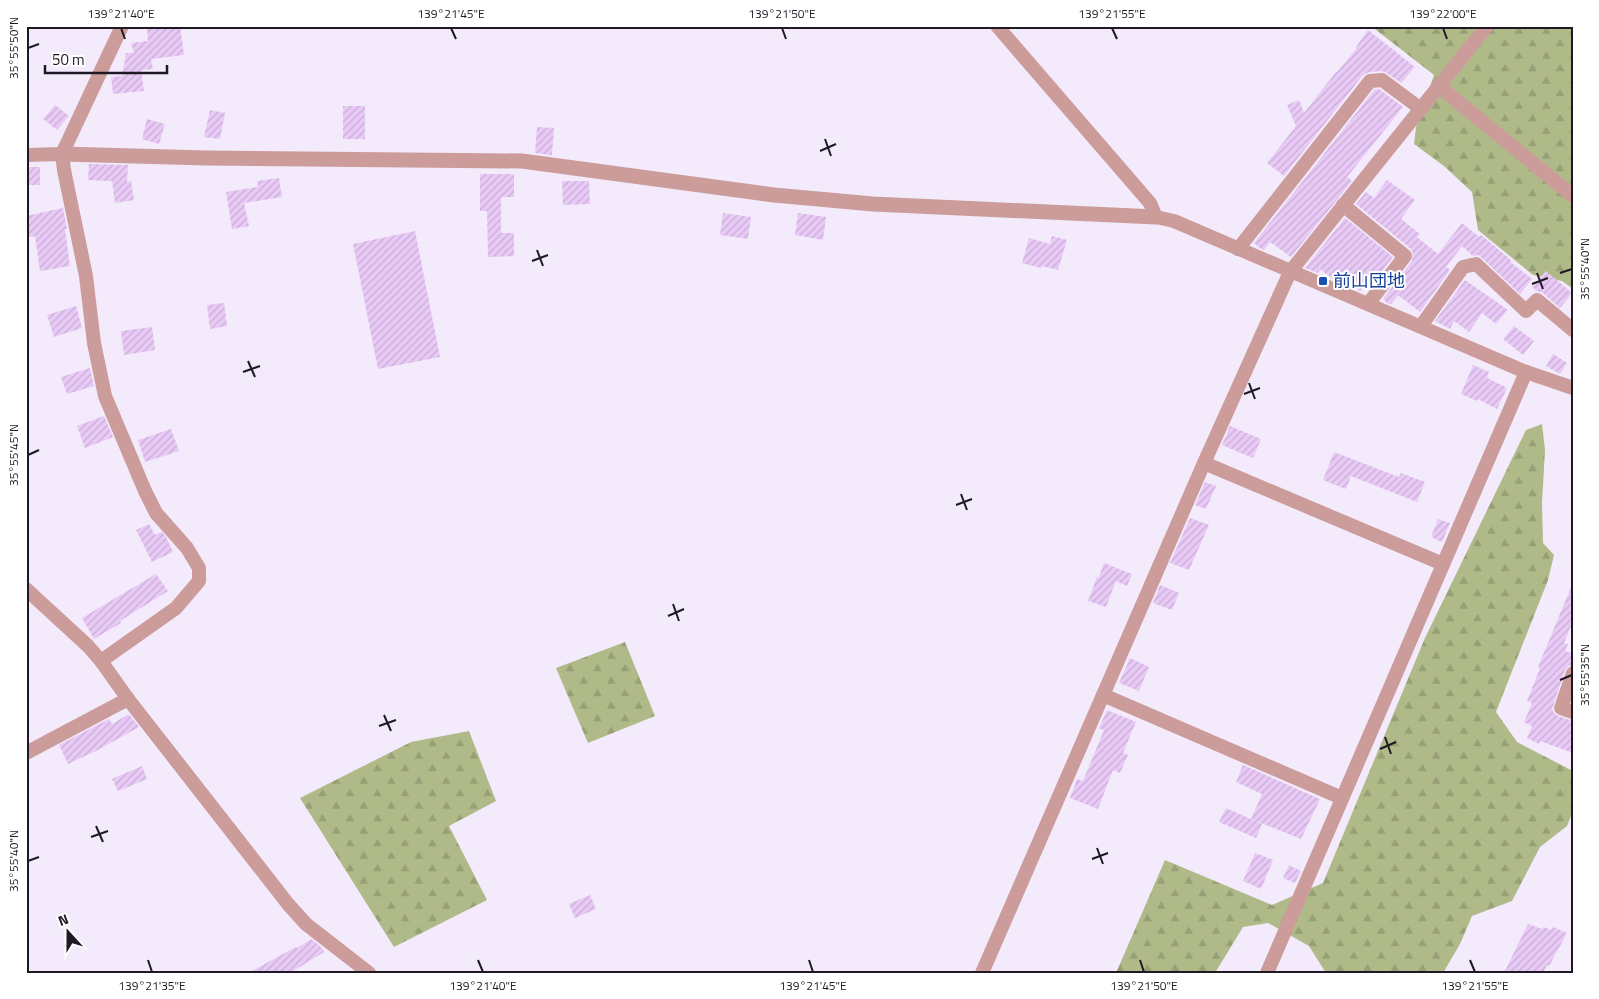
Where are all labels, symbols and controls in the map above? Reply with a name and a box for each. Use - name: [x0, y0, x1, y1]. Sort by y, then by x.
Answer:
- text: 139°21'40"E: [87, 4, 155, 23]
- text: 139°21'45"E: [417, 4, 485, 23]
- text: 139°21'50"E: [748, 4, 816, 23]
- text: 139°21'55"E: [1078, 4, 1146, 23]
- text: 139°22'00"E: [1409, 4, 1477, 23]
- text: 35°55'50"N: [4, 17, 23, 79]
- scale bar: [45, 42, 168, 74]
- text: 50 m: [52, 48, 85, 71]
- text: 35°55'40"N: [1575, 238, 1594, 300]
- place label: 前山団地: [1333, 267, 1405, 294]
- marker: 前山団地: [1317, 275, 1329, 287]
- text: 35°55'45"N: [4, 424, 23, 486]
- text: 35°55'35"N: [1575, 644, 1594, 706]
- text: 35°55'40"N: [4, 830, 23, 892]
- north arrow: [42, 906, 92, 956]
- text: N: [55, 908, 71, 931]
- text: 139°21'35"E: [118, 976, 186, 995]
- text: 139°21'40"E: [449, 976, 517, 995]
- text: 139°21'45"E: [779, 976, 847, 995]
- text: 139°21'50"E: [1110, 976, 1178, 995]
- text: 139°21'55"E: [1441, 976, 1509, 995]

